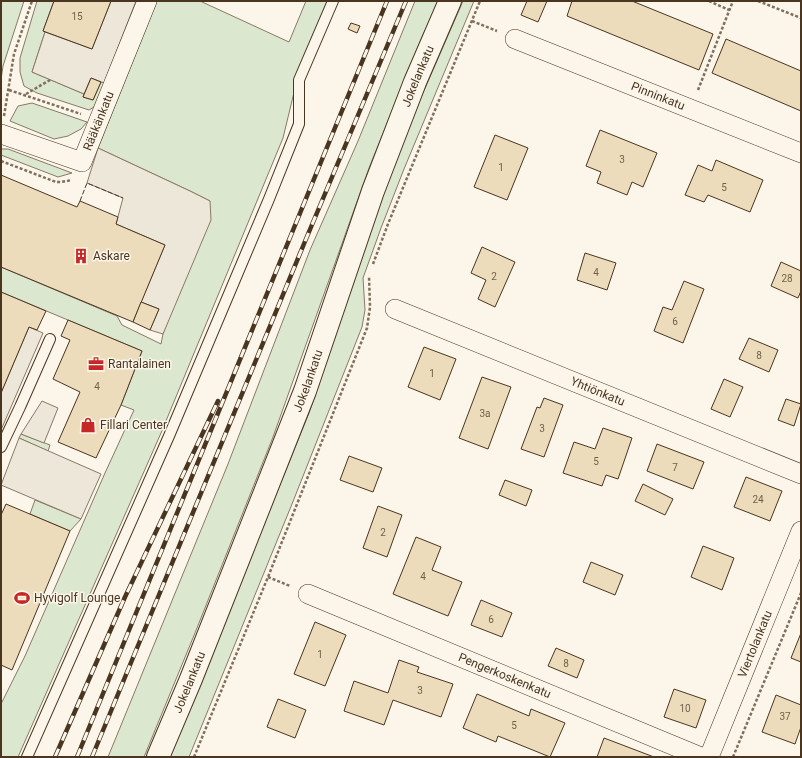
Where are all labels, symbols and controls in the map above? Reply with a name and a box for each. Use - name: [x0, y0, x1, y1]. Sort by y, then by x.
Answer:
- house number: 15: [71, 11, 83, 22]
- street label: Jokelankatu: [399, 43, 437, 109]
- street label: Pinninkatu: [629, 79, 687, 113]
- street label: Rääkänkatu: [80, 89, 117, 153]
- house number: 3: [619, 154, 625, 165]
- house number: 1: [498, 162, 504, 173]
- house number: 5: [721, 182, 727, 193]
- building icon: Askare: [72, 247, 90, 265]
- place label: Askare: [93, 249, 130, 263]
- house number: 4: [593, 267, 599, 278]
- house number: 2: [491, 271, 497, 282]
- house number: 28: [781, 273, 793, 284]
- house number: 6: [672, 316, 678, 327]
- street label: Jokelankatu: [290, 348, 326, 414]
- house number: 8: [756, 350, 762, 361]
- office icon: Rantalainen: [87, 355, 105, 373]
- place label: Rantalainen: [108, 357, 171, 371]
- house number: 1: [429, 368, 435, 379]
- street label: Yhtiönkatu: [569, 374, 627, 409]
- house number: 4: [94, 381, 100, 392]
- house number: 3a: [479, 408, 491, 419]
- shop icon: Fillari Center: [79, 416, 97, 434]
- place label: Fillari Center: [100, 418, 167, 432]
- house number: 3: [539, 423, 545, 434]
- house number: 5: [593, 456, 599, 467]
- house number: 7: [672, 462, 678, 473]
- house number: 24: [752, 494, 764, 505]
- house number: 2: [380, 527, 386, 538]
- house number: 4: [420, 571, 426, 582]
- sports icon: Hyvigolf Lounge: [13, 589, 31, 607]
- place label: Hyvigolf Lounge: [34, 591, 120, 605]
- street label: Viertolankatu: [735, 608, 775, 680]
- house number: 6: [488, 614, 494, 625]
- house number: 1: [317, 649, 323, 660]
- street label: Jokelankatu: [170, 650, 208, 715]
- street label: Pengerkoskenkatu: [456, 650, 553, 701]
- house number: 8: [563, 658, 569, 669]
- house number: 3: [417, 685, 423, 696]
- house number: 10: [679, 703, 691, 714]
- house number: 37: [779, 711, 791, 722]
- house number: 5: [511, 720, 517, 731]

